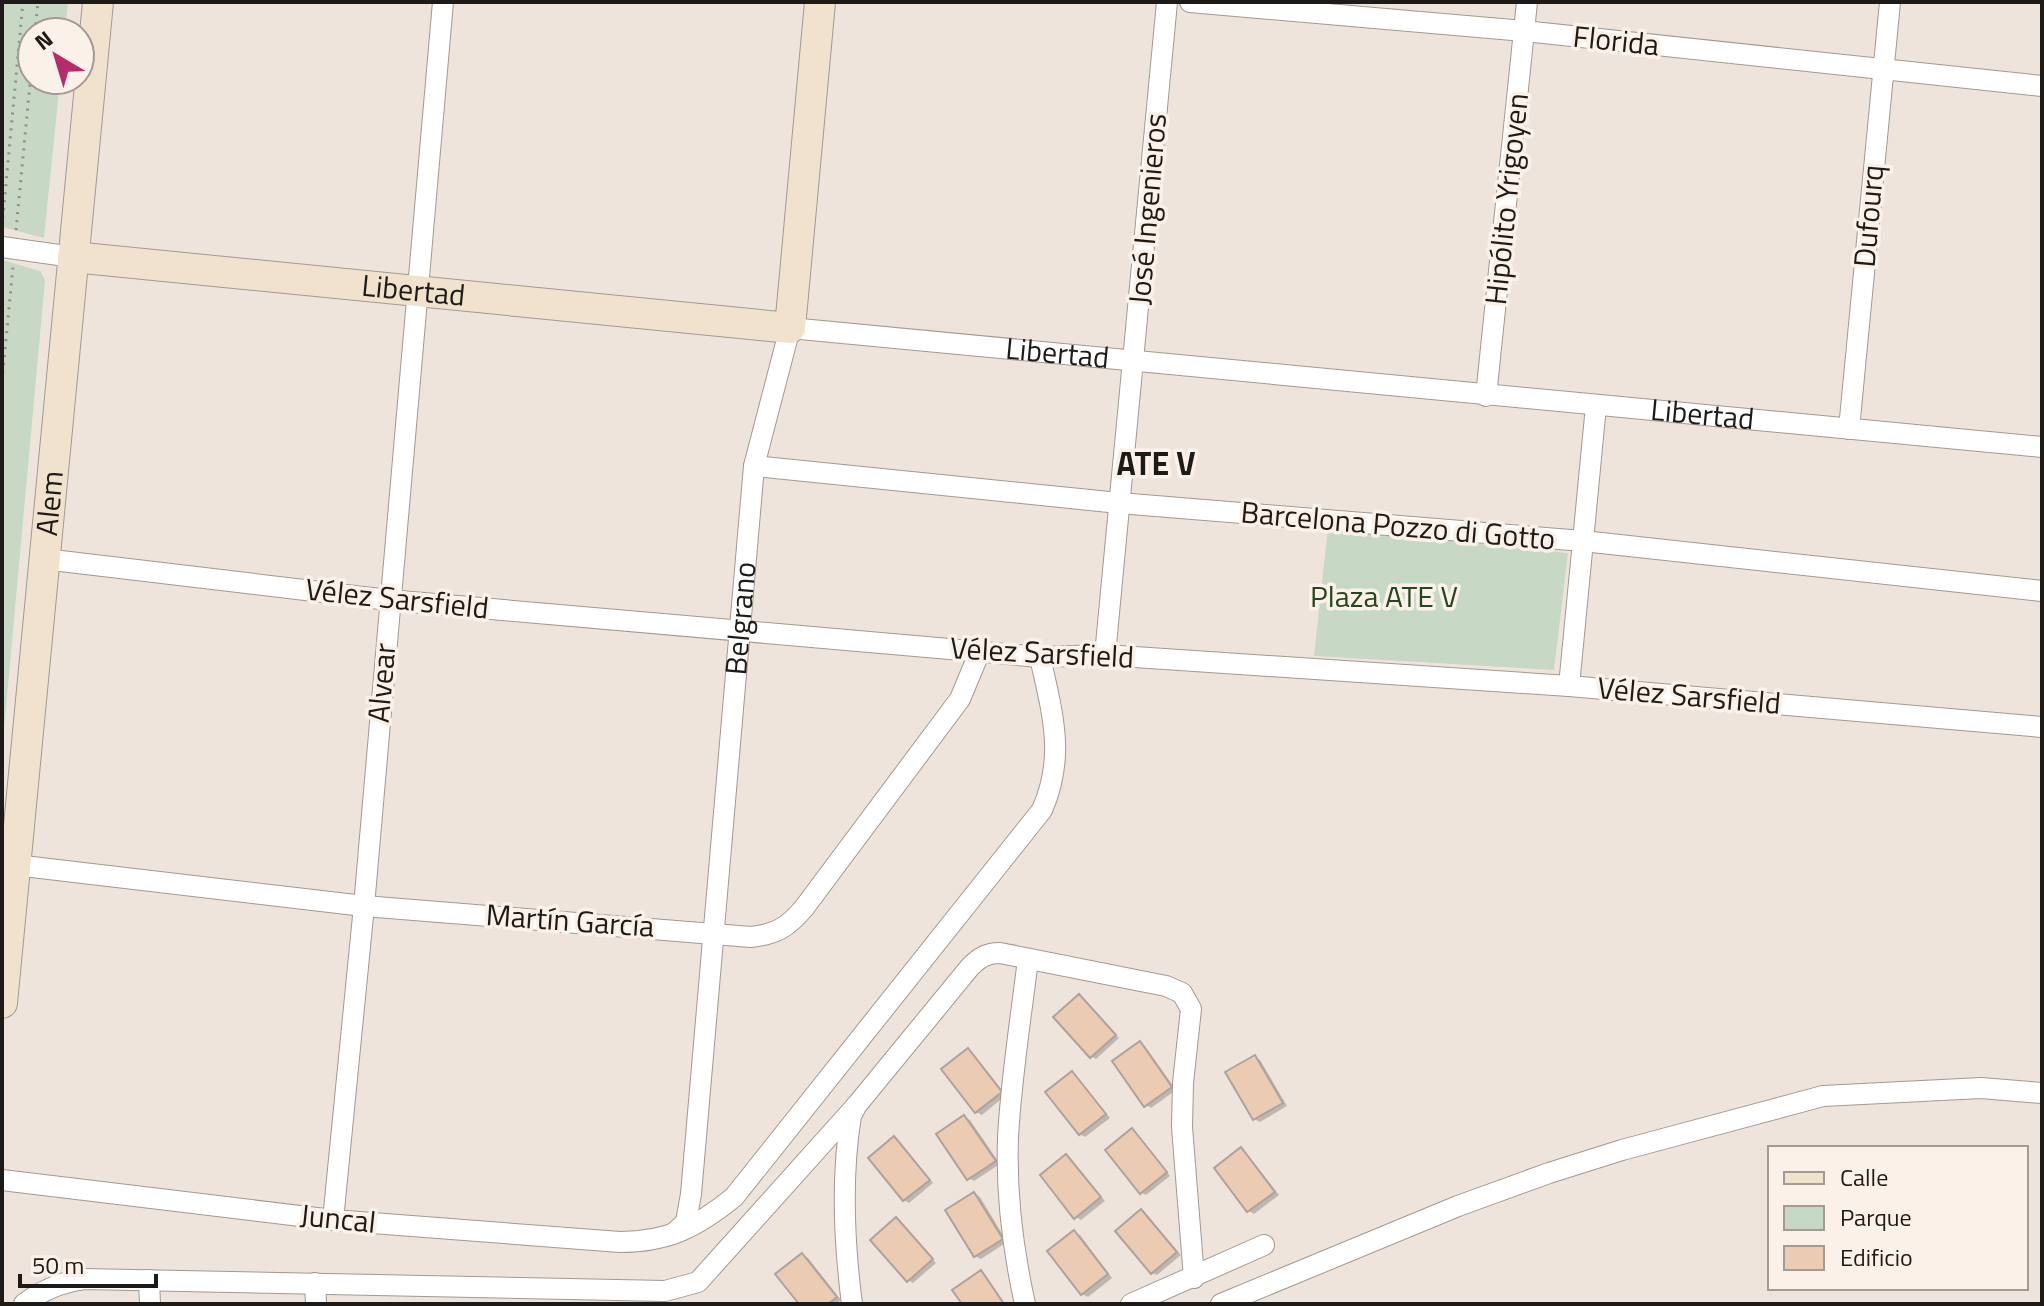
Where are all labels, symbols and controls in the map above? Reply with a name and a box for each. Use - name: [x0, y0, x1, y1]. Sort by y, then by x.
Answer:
- street label: Florida: [1571, 13, 1661, 67]
- north arrow: [16, 16, 96, 96]
- text: N: [27, 22, 60, 58]
- street label: Hipólito Yrigoyen: [1472, 91, 1540, 307]
- street label: José Ingenieros: [1116, 111, 1178, 306]
- street label: Dufourq: [1841, 163, 1895, 269]
- street label: Libertad: [360, 262, 467, 318]
- street label: Libertad: [1004, 325, 1111, 380]
- street label: Libertad: [1649, 386, 1756, 442]
- district label: ATE V: [1117, 439, 1195, 487]
- street label: Alem: [23, 469, 75, 538]
- street label: Barcelona Pozzo di Gotto: [1239, 488, 1557, 562]
- street label: Belgrano: [712, 560, 768, 677]
- street label: Vélez Sarsfield: [303, 566, 491, 630]
- park label: Plaza ATE V: [1310, 573, 1458, 619]
- street label: Vélez Sarsfield: [949, 624, 1135, 680]
- street label: Alvear: [355, 641, 407, 725]
- street label: Vélez Sarsfield: [1595, 664, 1783, 726]
- street label: Martín García: [484, 891, 656, 949]
- legend: [1768, 1146, 2028, 1290]
- text: Calle: [1840, 1159, 1888, 1195]
- street label: Juncal: [298, 1191, 378, 1245]
- text: Parque: [1840, 1199, 1912, 1235]
- scale bar: [20, 1238, 156, 1288]
- text: Edificio: [1840, 1239, 1913, 1275]
- text: 50 m: [32, 1247, 84, 1283]

